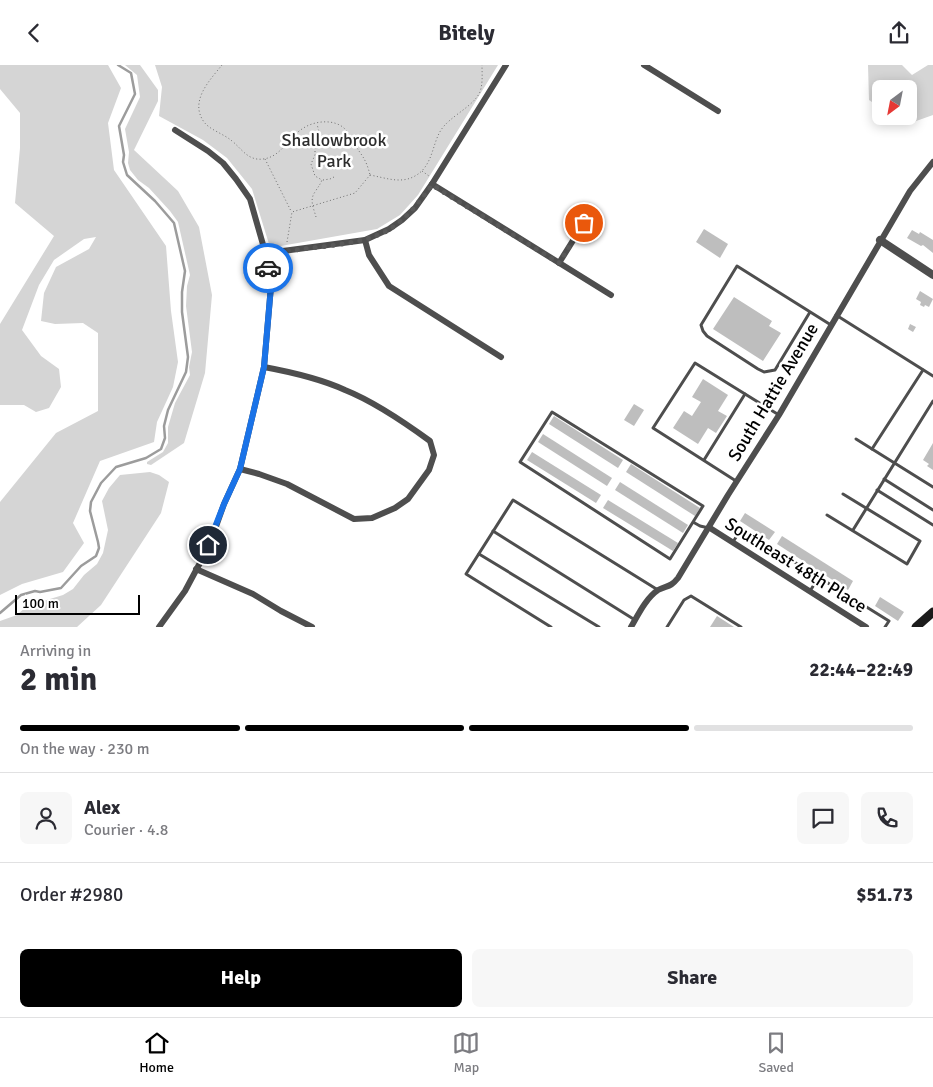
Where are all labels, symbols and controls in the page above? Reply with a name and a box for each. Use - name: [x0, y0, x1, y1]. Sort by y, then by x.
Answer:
- icon: back: [20, 19, 48, 47]
- text: Bitely: [438, 19, 495, 46]
- icon: share: [885, 19, 913, 47]
- north arrow: [872, 80, 918, 125]
- map controls: [872, 80, 917, 125]
- park label: Shallowbrook Park: [282, 129, 386, 172]
- pin: [563, 202, 605, 244]
- icon: bag: [570, 209, 598, 237]
- courier: [243, 243, 293, 293]
- icon: car: [254, 254, 282, 282]
- street label: South Hattie Avenue: [723, 319, 823, 465]
- street label: Southeast 48th Place: [721, 512, 871, 618]
- pin: [187, 524, 229, 566]
- icon: home: [194, 531, 222, 559]
- scale bar: [15, 592, 140, 615]
- text: 100 m: [22, 595, 59, 612]
- text: Arriving in: [20, 641, 91, 661]
- text: 22:44–22:49: [809, 658, 913, 682]
- text: 2 min: [20, 660, 97, 699]
- text: On the way · 230 m: [20, 739, 150, 759]
- button: person: [20, 792, 72, 844]
- button: chat: [797, 792, 849, 844]
- button: phone: [861, 792, 913, 844]
- text: Alex: [84, 796, 120, 820]
- text: Courier · 4.8: [84, 820, 168, 840]
- text: Order #2980: [20, 883, 123, 907]
- text: $51.73: [856, 883, 913, 907]
- button: Help: [20, 949, 462, 1007]
- button: Share: [472, 949, 913, 1007]
- tab: Home: [139, 1029, 174, 1076]
- tab: Map: [452, 1029, 480, 1076]
- tab: Saved: [759, 1029, 794, 1076]

